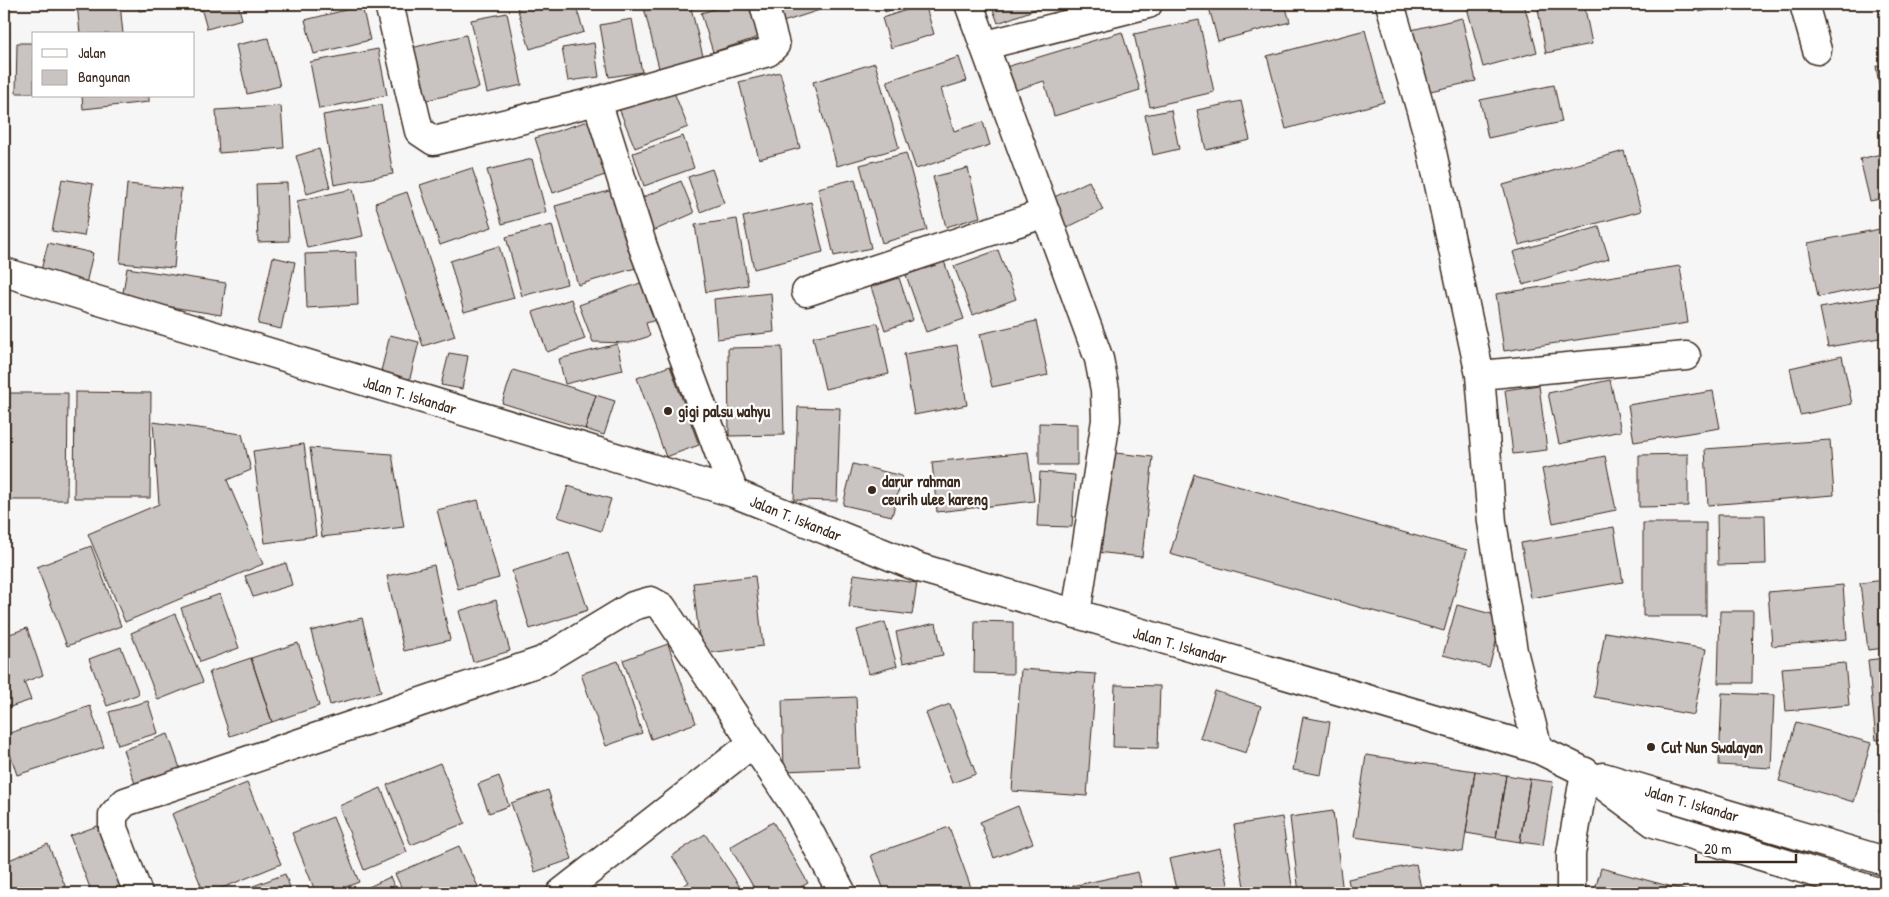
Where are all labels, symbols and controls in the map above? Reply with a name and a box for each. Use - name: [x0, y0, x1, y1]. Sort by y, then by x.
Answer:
- legend: [32, 32, 195, 98]
- text: Jalan: [78, 42, 106, 63]
- text: Bangunan: [78, 66, 131, 87]
- street label: Jalan T. Iskandar: [360, 370, 460, 420]
- place label: gigi palsu wahyu: [678, 400, 771, 423]
- marker: gigi palsu wahyu: [662, 405, 674, 417]
- place label: darur rahman ceurih ulee kareng: [882, 470, 988, 511]
- marker: darur rahman ceurih ulee kareng: [866, 484, 878, 496]
- street label: Jalan T. Iskandar: [747, 490, 845, 546]
- street label: Jalan T. Iskandar: [1130, 621, 1230, 669]
- place label: Cut Nun Swalayan: [1661, 736, 1763, 759]
- marker: Cut Nun Swalayan: [1645, 741, 1657, 753]
- street label: Jalan T. Iskandar: [1642, 779, 1742, 827]
- scale bar: [1696, 832, 1796, 864]
- text: 20 m: [1704, 838, 1731, 859]

